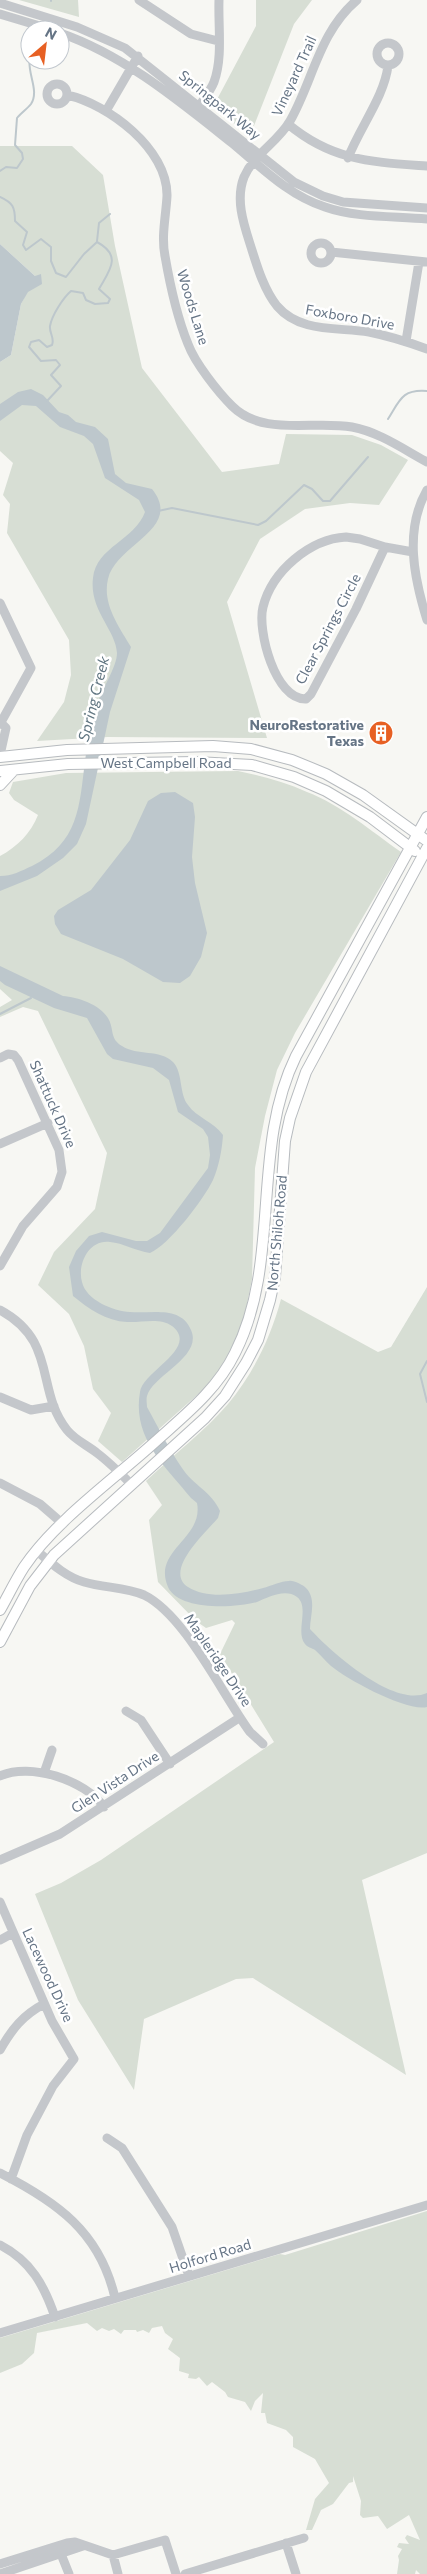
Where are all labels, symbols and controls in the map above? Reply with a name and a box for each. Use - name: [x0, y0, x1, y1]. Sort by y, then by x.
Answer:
- north arrow: [20, 20, 70, 70]
- text: N: [43, 23, 60, 43]
- street label: Vineyard Trail: [268, 33, 320, 119]
- street label: Springpark Way: [176, 66, 265, 143]
- street label: Woods Lane: [174, 267, 213, 347]
- street label: Foxboro Drive: [304, 300, 396, 333]
- street label: Clear Springs Circle: [291, 571, 364, 687]
- water label: Spring Creek: [74, 653, 113, 743]
- place label: NeuroRestorative Texas: [249, 716, 364, 749]
- building icon: NeuroRestorative Texas: [368, 720, 394, 746]
- street label: West Campbell Road: [101, 754, 232, 771]
- street label: Shattuck Drive: [27, 1057, 80, 1150]
- street label: North Shiloh Road: [263, 1174, 290, 1292]
- street label: Mapleridge Drive: [181, 1610, 256, 1709]
- street label: Glen Vista Drive: [68, 1747, 162, 1816]
- street label: Lacewood Drive: [19, 1925, 78, 2024]
- street label: Holford Road: [167, 2235, 253, 2276]

